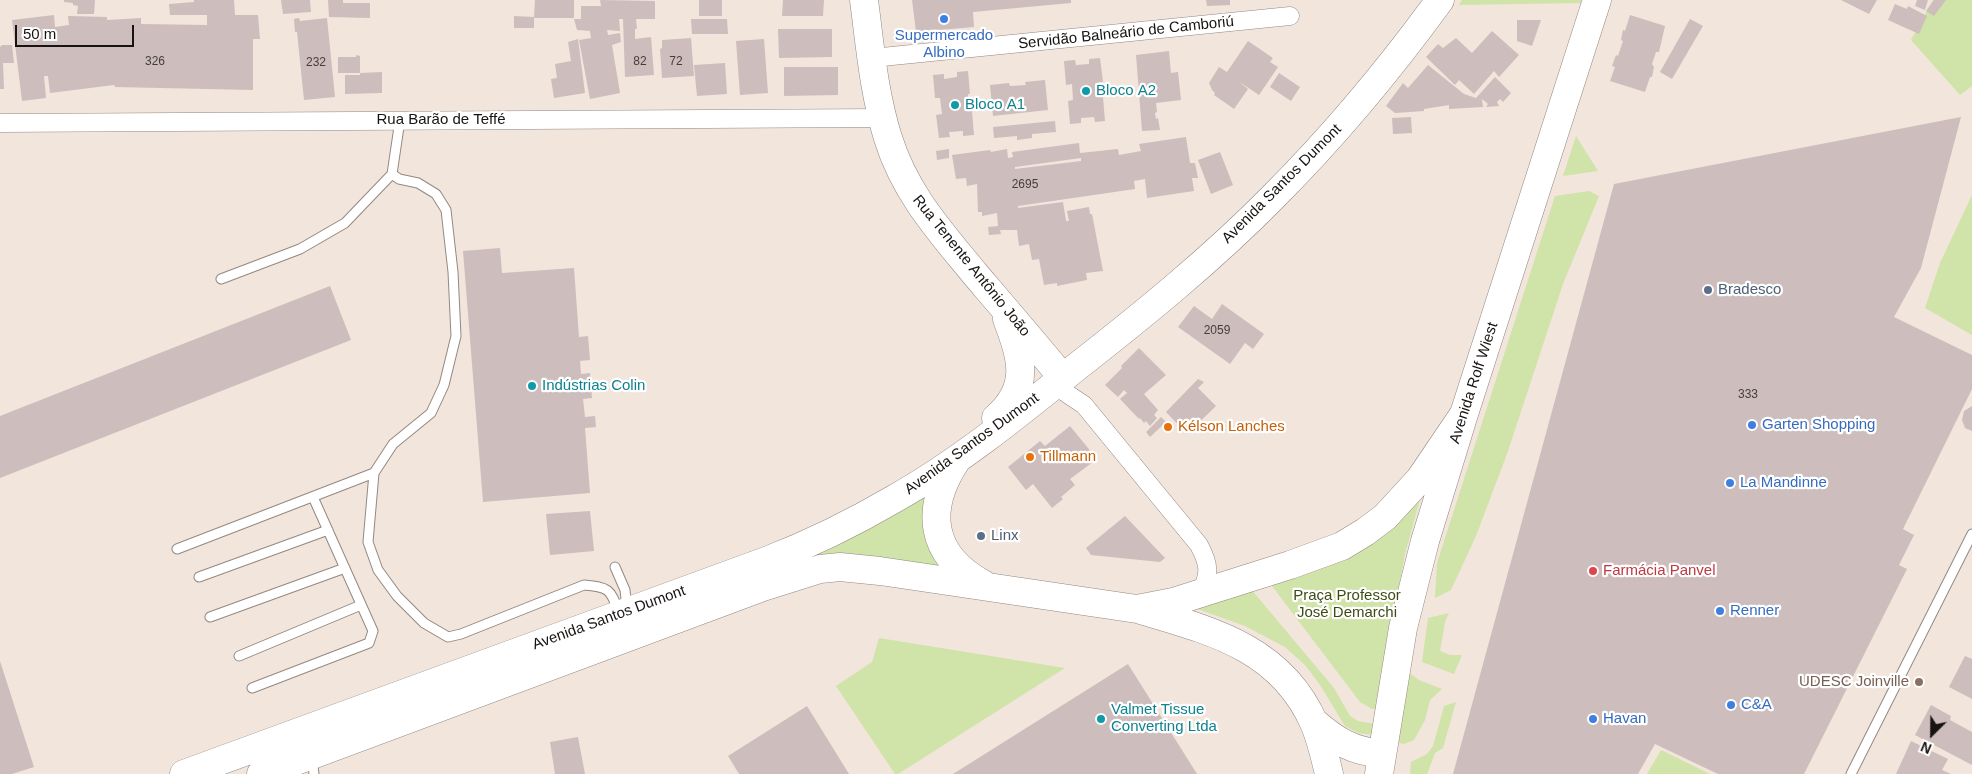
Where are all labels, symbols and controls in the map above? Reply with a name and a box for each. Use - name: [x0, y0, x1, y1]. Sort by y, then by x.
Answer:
- marker: Supermercado Albino: [938, 13, 950, 25]
- street label: Servidão Balneário de Camboriú: [1017, 13, 1235, 53]
- scale bar: [18, 15, 136, 47]
- text: 50 m: [23, 25, 56, 42]
- place label: Supermercado Albino: [895, 27, 993, 62]
- house number: 326: [145, 55, 165, 69]
- house number: 82: [633, 55, 647, 69]
- house number: 72: [669, 55, 683, 69]
- house number: 232: [306, 56, 326, 70]
- place label: Bloco A2: [1096, 82, 1156, 100]
- marker: Bloco A2: [1080, 85, 1092, 97]
- place label: Bloco A1: [965, 96, 1025, 114]
- marker: Bloco A1: [949, 99, 961, 111]
- street label: Rua Barão de Teffé: [377, 111, 505, 129]
- street label: Avenida Santos Dumont: [1219, 121, 1345, 247]
- house number: 2695: [1012, 178, 1038, 192]
- street label: Rua Tenente Antônio João: [908, 192, 1034, 340]
- place label: Bradesco: [1718, 281, 1781, 299]
- marker: Bradesco: [1702, 284, 1714, 296]
- street label: Avenida Rolf Wiest: [1446, 320, 1502, 446]
- house number: 2059: [1204, 324, 1230, 338]
- place label: Indústrias Colin: [542, 377, 645, 395]
- marker: Indústrias Colin: [526, 380, 538, 392]
- house number: 333: [1738, 388, 1758, 402]
- street label: Avenida Santos Dumont: [901, 389, 1043, 499]
- place label: Garten Shopping: [1762, 416, 1875, 434]
- place label: Kélson Lanches: [1178, 418, 1285, 436]
- marker: Garten Shopping: [1746, 419, 1758, 431]
- marker: Kélson Lanches: [1162, 421, 1174, 433]
- place label: Tillmann: [1040, 448, 1096, 466]
- marker: Tillmann: [1024, 451, 1036, 463]
- place label: La Mandinne: [1740, 474, 1827, 492]
- marker: La Mandinne: [1724, 477, 1736, 489]
- place label: Linx: [991, 527, 1019, 545]
- marker: Linx: [975, 530, 987, 542]
- place label: Farmácia Panvel: [1603, 562, 1716, 580]
- marker: Farmácia Panvel: [1587, 565, 1599, 577]
- street label: Avenida Santos Dumont: [530, 582, 688, 654]
- park label: Praça Professor José Demarchi: [1293, 587, 1401, 622]
- place label: Renner: [1730, 602, 1779, 620]
- marker: Renner: [1714, 605, 1726, 617]
- place label: UDESC Joinville: [1799, 673, 1909, 691]
- marker: UDESC Joinville: [1913, 676, 1925, 688]
- place label: C&A: [1741, 696, 1772, 714]
- marker: C&A: [1725, 699, 1737, 711]
- place label: Valmet Tissue Converting Ltda: [1111, 701, 1217, 736]
- north arrow: [1907, 709, 1957, 759]
- place label: Havan: [1603, 710, 1646, 728]
- marker: Valmet Tissue Converting Ltda: [1095, 713, 1107, 725]
- marker: Havan: [1587, 713, 1599, 725]
- text: N: [1918, 738, 1934, 757]

